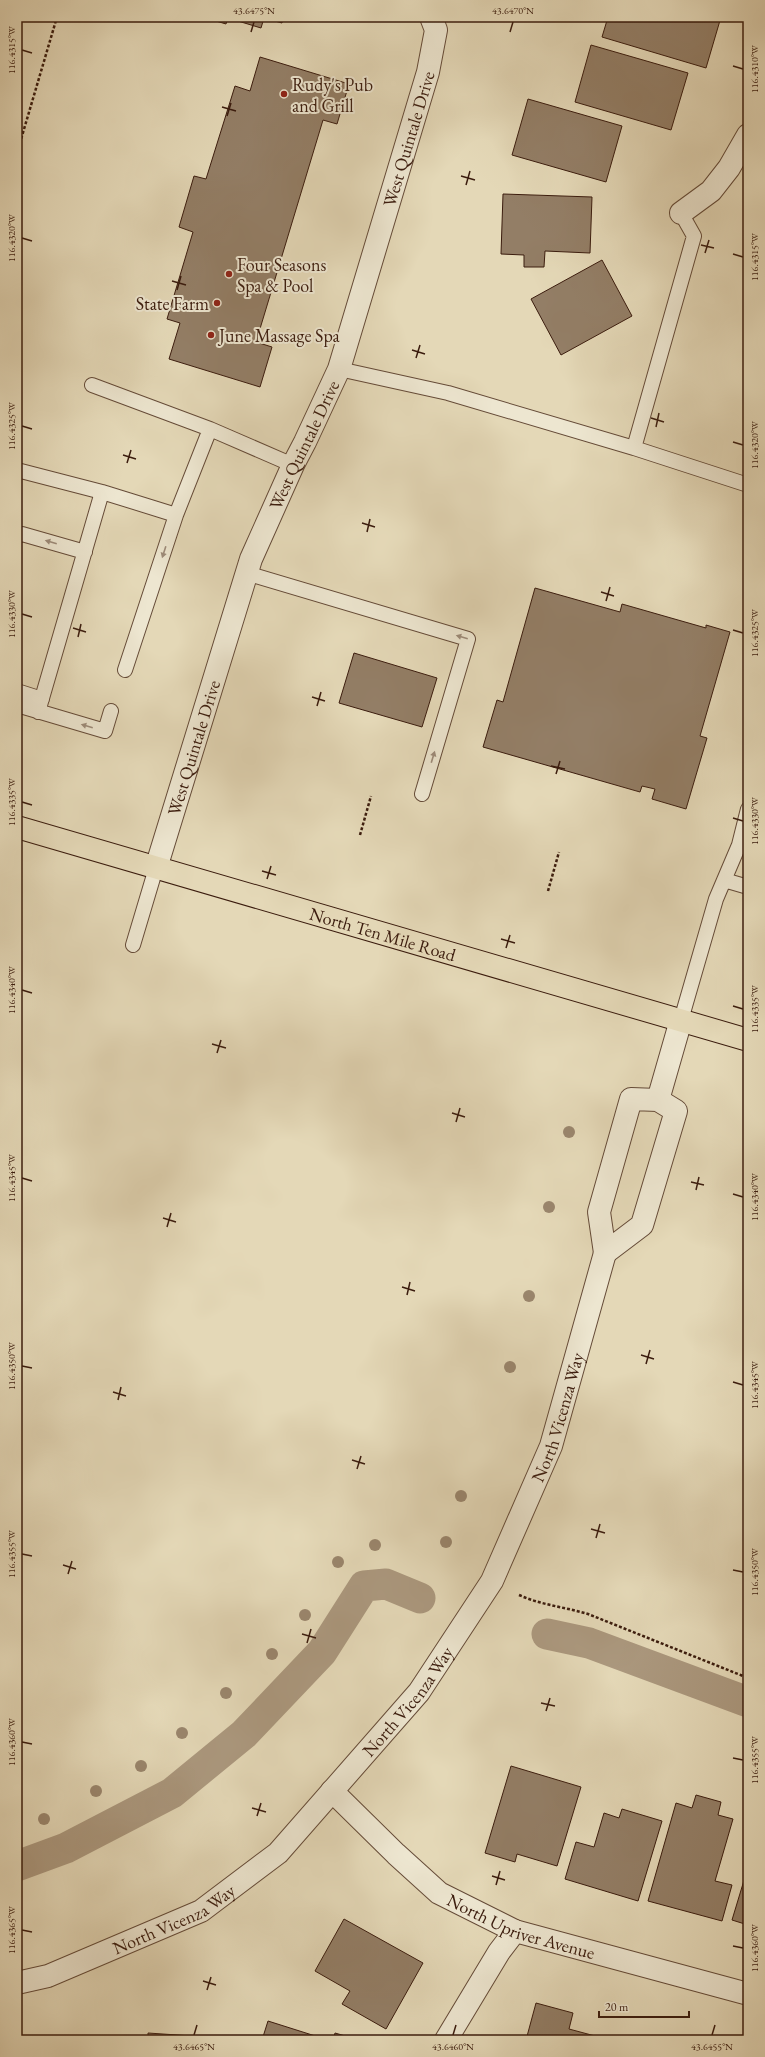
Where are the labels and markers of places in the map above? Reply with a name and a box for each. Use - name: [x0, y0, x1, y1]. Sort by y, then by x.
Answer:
- place label: Rudy's Pub and Grill: [292, 73, 373, 117]
- marker: Rudy's Pub and Grill: [279, 89, 289, 99]
- place label: Four Seasons Spa & Pool: [237, 253, 326, 297]
- marker: Four Seasons Spa & Pool: [224, 269, 234, 279]
- place label: State Farm: [136, 292, 209, 315]
- marker: State Farm: [212, 298, 222, 308]
- place label: June Massage Spa: [217, 324, 340, 347]
- marker: June Massage Spa: [206, 330, 216, 340]

